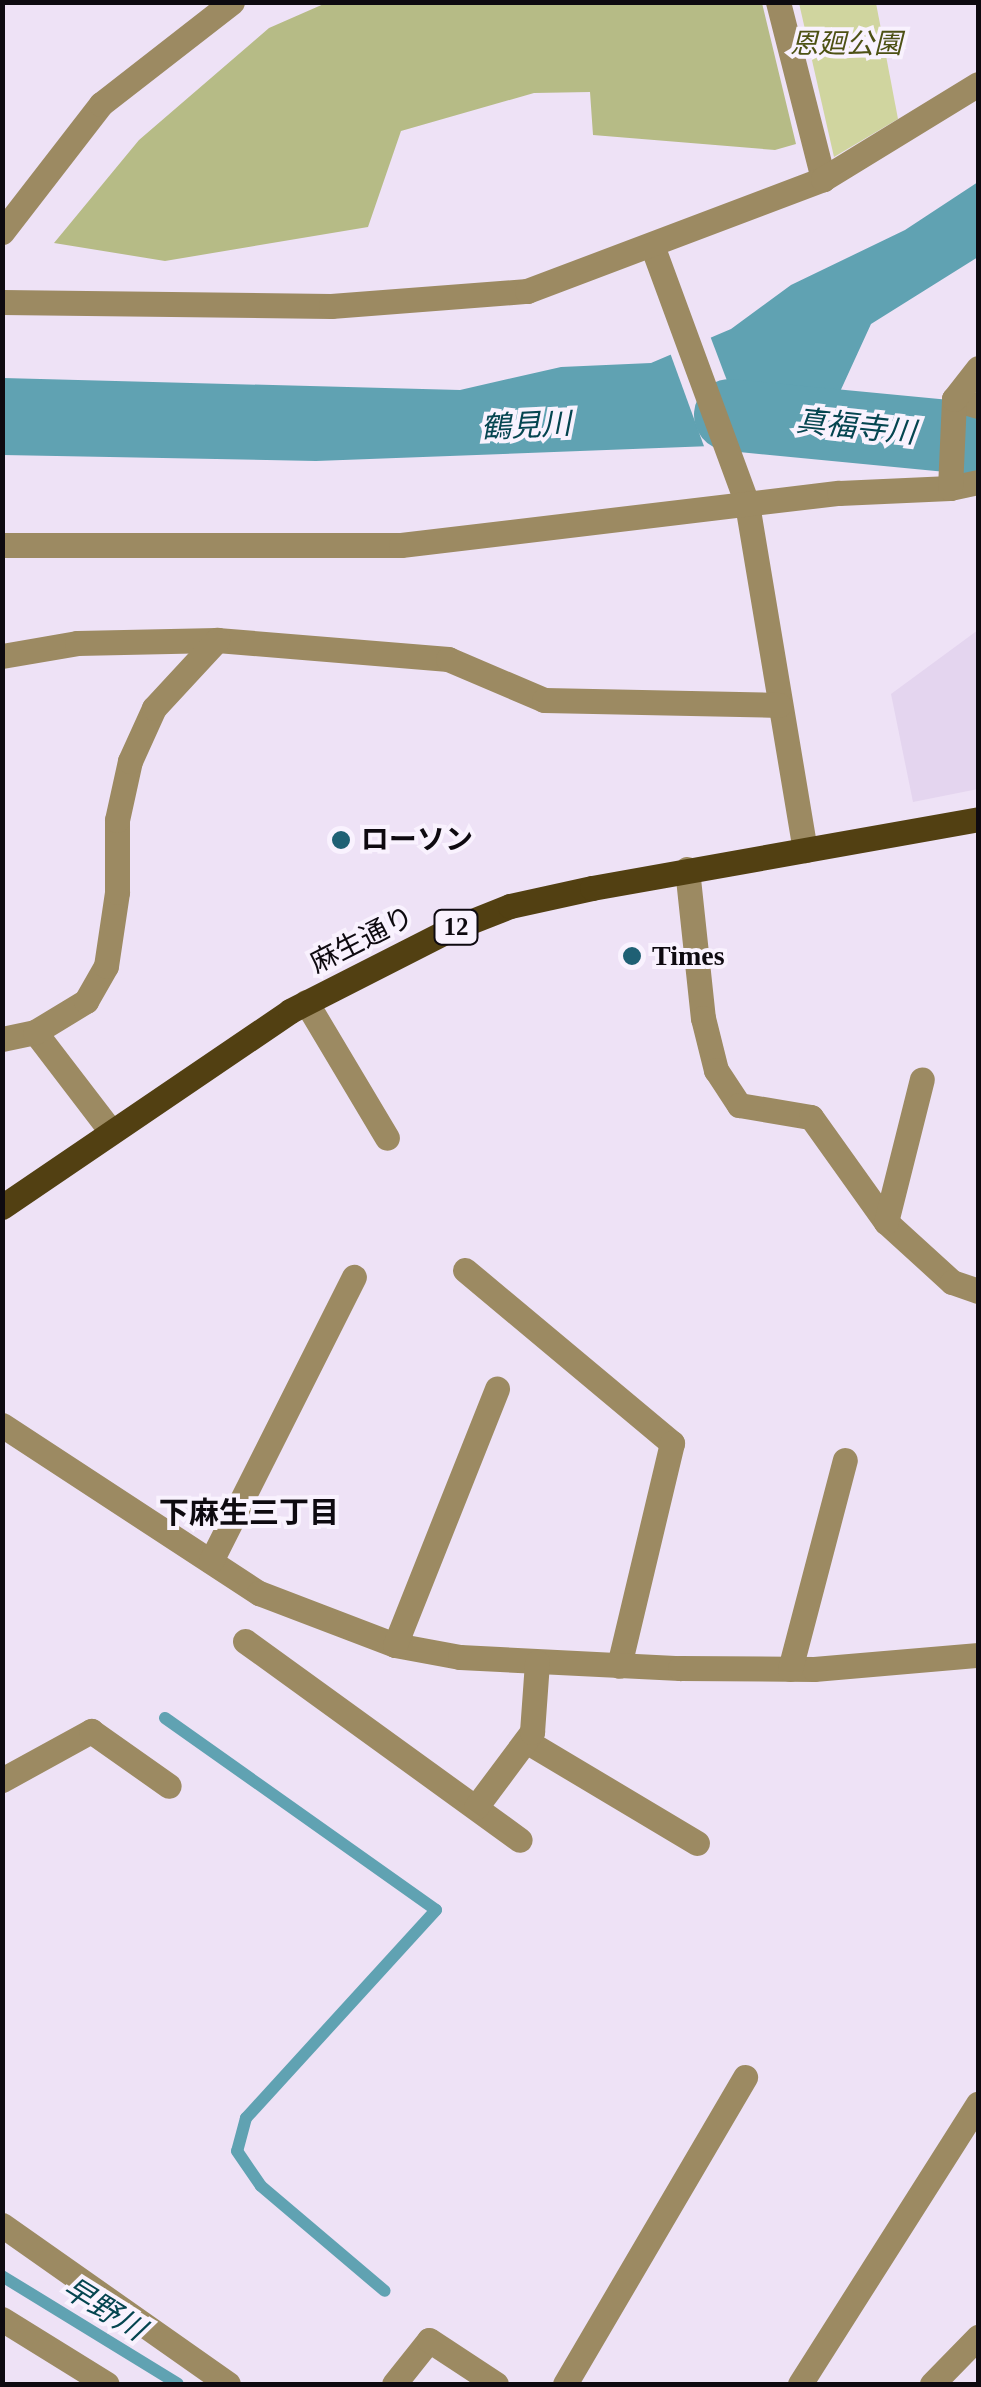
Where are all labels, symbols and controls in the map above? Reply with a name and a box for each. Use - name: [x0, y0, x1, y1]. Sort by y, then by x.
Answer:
- park label: 恩廻公園: [790, 27, 902, 61]
- water label: 真福寺川: [794, 403, 918, 451]
- water label: 鶴見川: [480, 406, 572, 446]
- place label: ローソン: [361, 823, 473, 857]
- marker: ローソン: [330, 829, 352, 851]
- street label: 麻生通り: [304, 900, 420, 980]
- road number: 12: [434, 907, 478, 947]
- place label: Times: [652, 939, 725, 973]
- marker: Times: [621, 945, 643, 967]
- district label: 下麻生三丁目: [159, 1495, 339, 1531]
- water label: 早野川: [56, 2270, 152, 2348]

